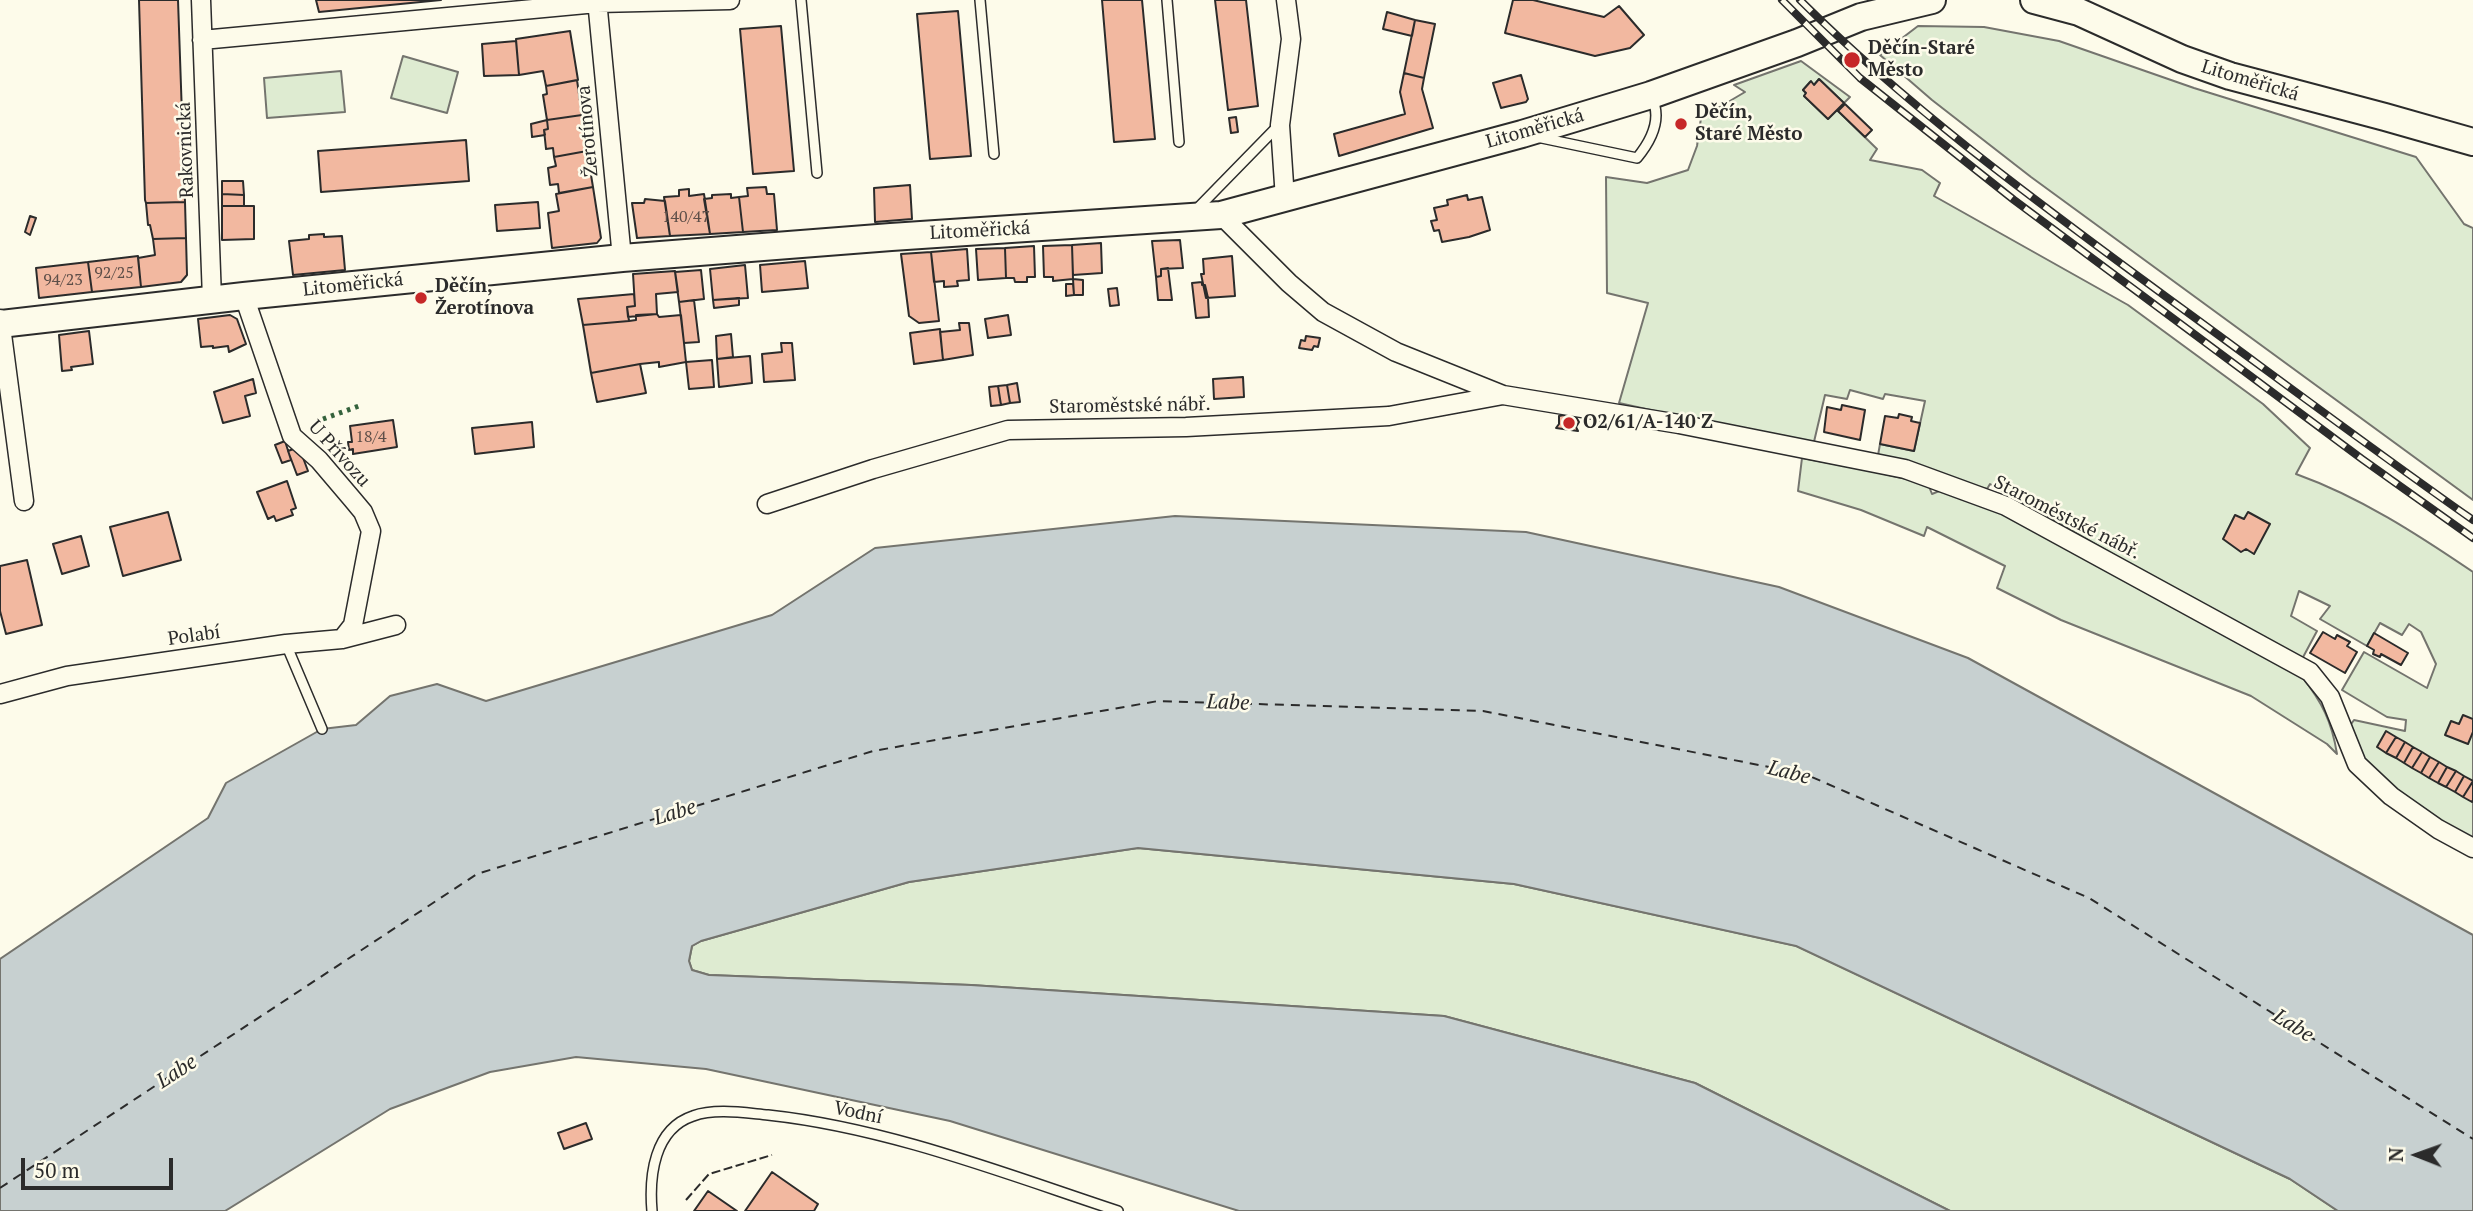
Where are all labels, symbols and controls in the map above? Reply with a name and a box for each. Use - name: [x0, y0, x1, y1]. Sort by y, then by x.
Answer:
- place label: Děčín-Staré Město: [1868, 38, 1975, 82]
- marker: Děčín-Staré Město: [1842, 50, 1862, 70]
- street label: Litoměřická: [2198, 55, 2302, 107]
- street label: Žerotínova: [573, 84, 603, 178]
- street label: Rakovnická: [173, 101, 199, 199]
- place label: Děčín, Staré Město: [1695, 102, 1803, 146]
- street label: Litoměřická: [1483, 104, 1587, 154]
- marker: Děčín, Staré Město: [1673, 116, 1689, 132]
- house number: 140/47: [662, 207, 710, 227]
- street label: Litoměřická: [929, 217, 1031, 245]
- house number: 92/25: [94, 263, 134, 283]
- street label: Litoměřická: [302, 268, 404, 302]
- house number: 94/23: [43, 270, 83, 290]
- place label: Děčín, Žerotínova: [435, 276, 534, 320]
- marker: Děčín, Žerotínova: [413, 290, 429, 306]
- street label: Staroměstské nábř.: [1049, 393, 1211, 419]
- place label: O2/61/A-140 Z: [1583, 412, 1713, 434]
- marker: O2/61/A-140 Z: [1561, 415, 1577, 431]
- street label: U Přívozu: [303, 416, 375, 492]
- house number: 18/4: [355, 427, 387, 447]
- street label: Staroměstské nábř.: [1990, 471, 2144, 565]
- street label: Polabí: [166, 621, 222, 651]
- water label: Labe: [1206, 690, 1250, 716]
- water label: Labe: [1765, 756, 1813, 790]
- water label: Labe: [651, 795, 699, 831]
- water label: Labe: [2268, 1004, 2318, 1048]
- water label: Labe: [152, 1050, 202, 1094]
- street label: Vodní: [832, 1097, 884, 1129]
- north arrow: [2382, 1120, 2452, 1190]
- scale bar: [24, 1144, 177, 1188]
- text: N: [2383, 1147, 2408, 1162]
- text: 50 m: [34, 1156, 80, 1184]

